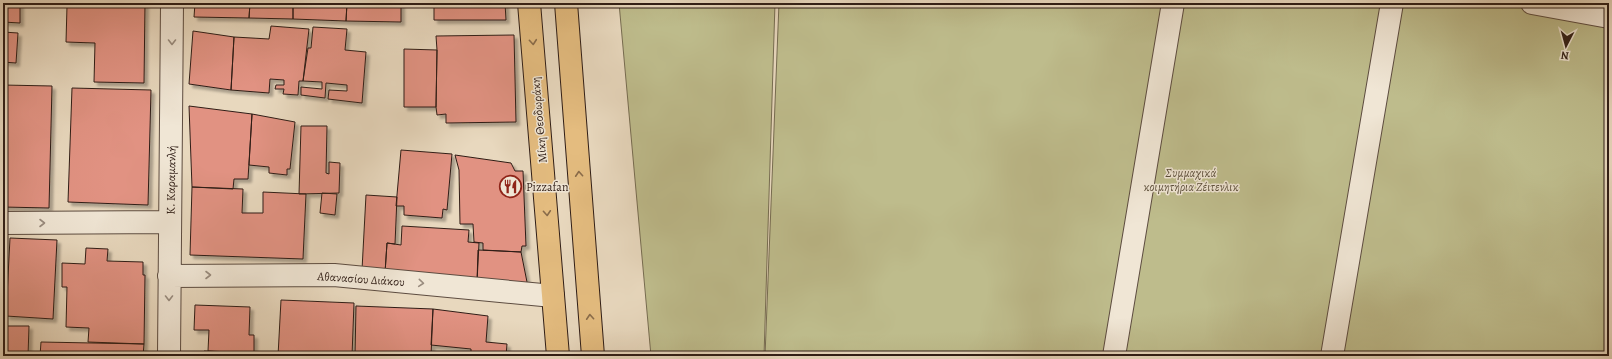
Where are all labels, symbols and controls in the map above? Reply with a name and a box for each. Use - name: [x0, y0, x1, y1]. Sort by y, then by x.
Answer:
- north arrow: [1546, 26, 1586, 66]
- one-way arrow: [168, 39, 176, 45]
- one-way arrow: [528, 39, 537, 45]
- text: N: [1560, 48, 1570, 63]
- street label: Μίκη Θεοδωράκη: [527, 76, 551, 164]
- street label: Κ. Καραμανλή: [162, 145, 180, 215]
- park label: Συμμαχικά κοιμητήρια Ζέιτενλικ: [1143, 165, 1239, 195]
- one-way arrow: [575, 170, 584, 177]
- restaurant icon: Pizzafan: [498, 174, 524, 200]
- place label: Pizzafan: [526, 179, 569, 195]
- one-way arrow: [542, 210, 551, 216]
- one-way arrow: [39, 219, 45, 227]
- street label: Αθανασίου Διάκου: [316, 268, 405, 290]
- one-way arrow: [205, 271, 211, 279]
- one-way arrow: [418, 279, 424, 288]
- one-way arrow: [165, 295, 173, 301]
- one-way arrow: [586, 314, 595, 320]

